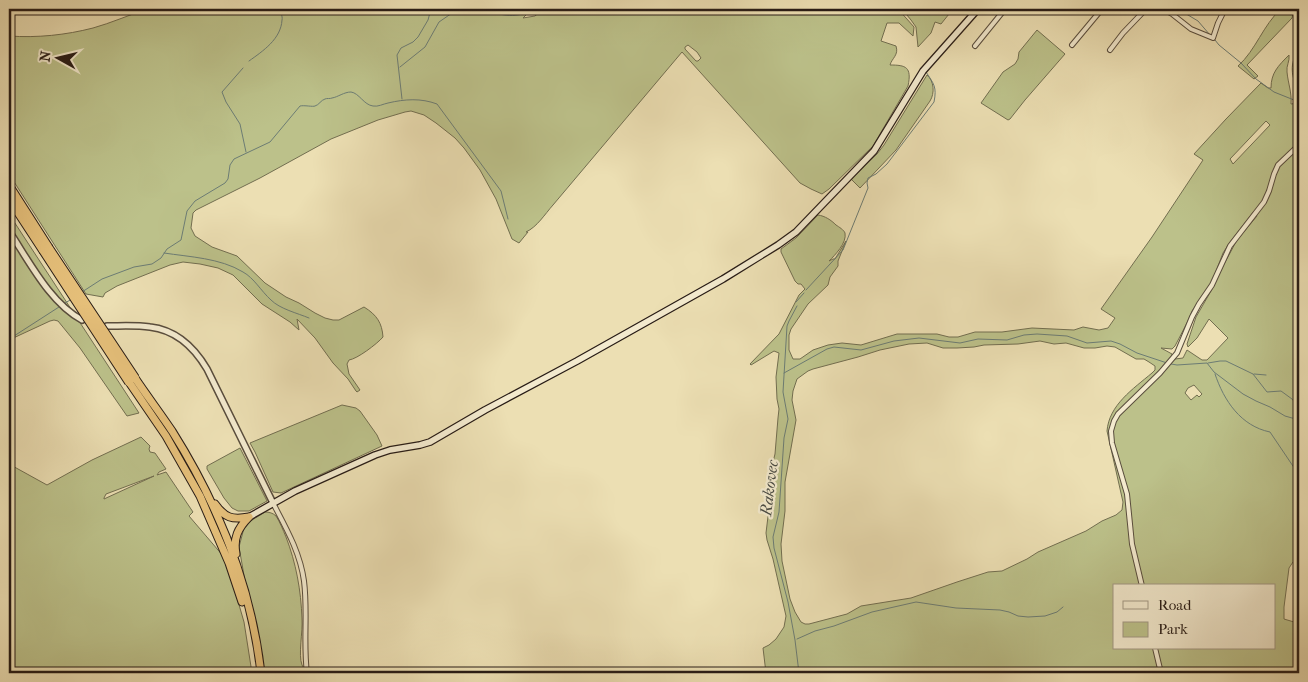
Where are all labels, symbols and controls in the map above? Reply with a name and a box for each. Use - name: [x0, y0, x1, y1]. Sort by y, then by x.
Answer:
- north arrow: [32, 32, 82, 82]
- text: N: [36, 49, 55, 63]
- water label: Rakovec: [756, 458, 782, 518]
- legend: [1113, 584, 1276, 650]
- text: Road: [1158, 596, 1192, 614]
- text: Park: [1158, 620, 1188, 638]

